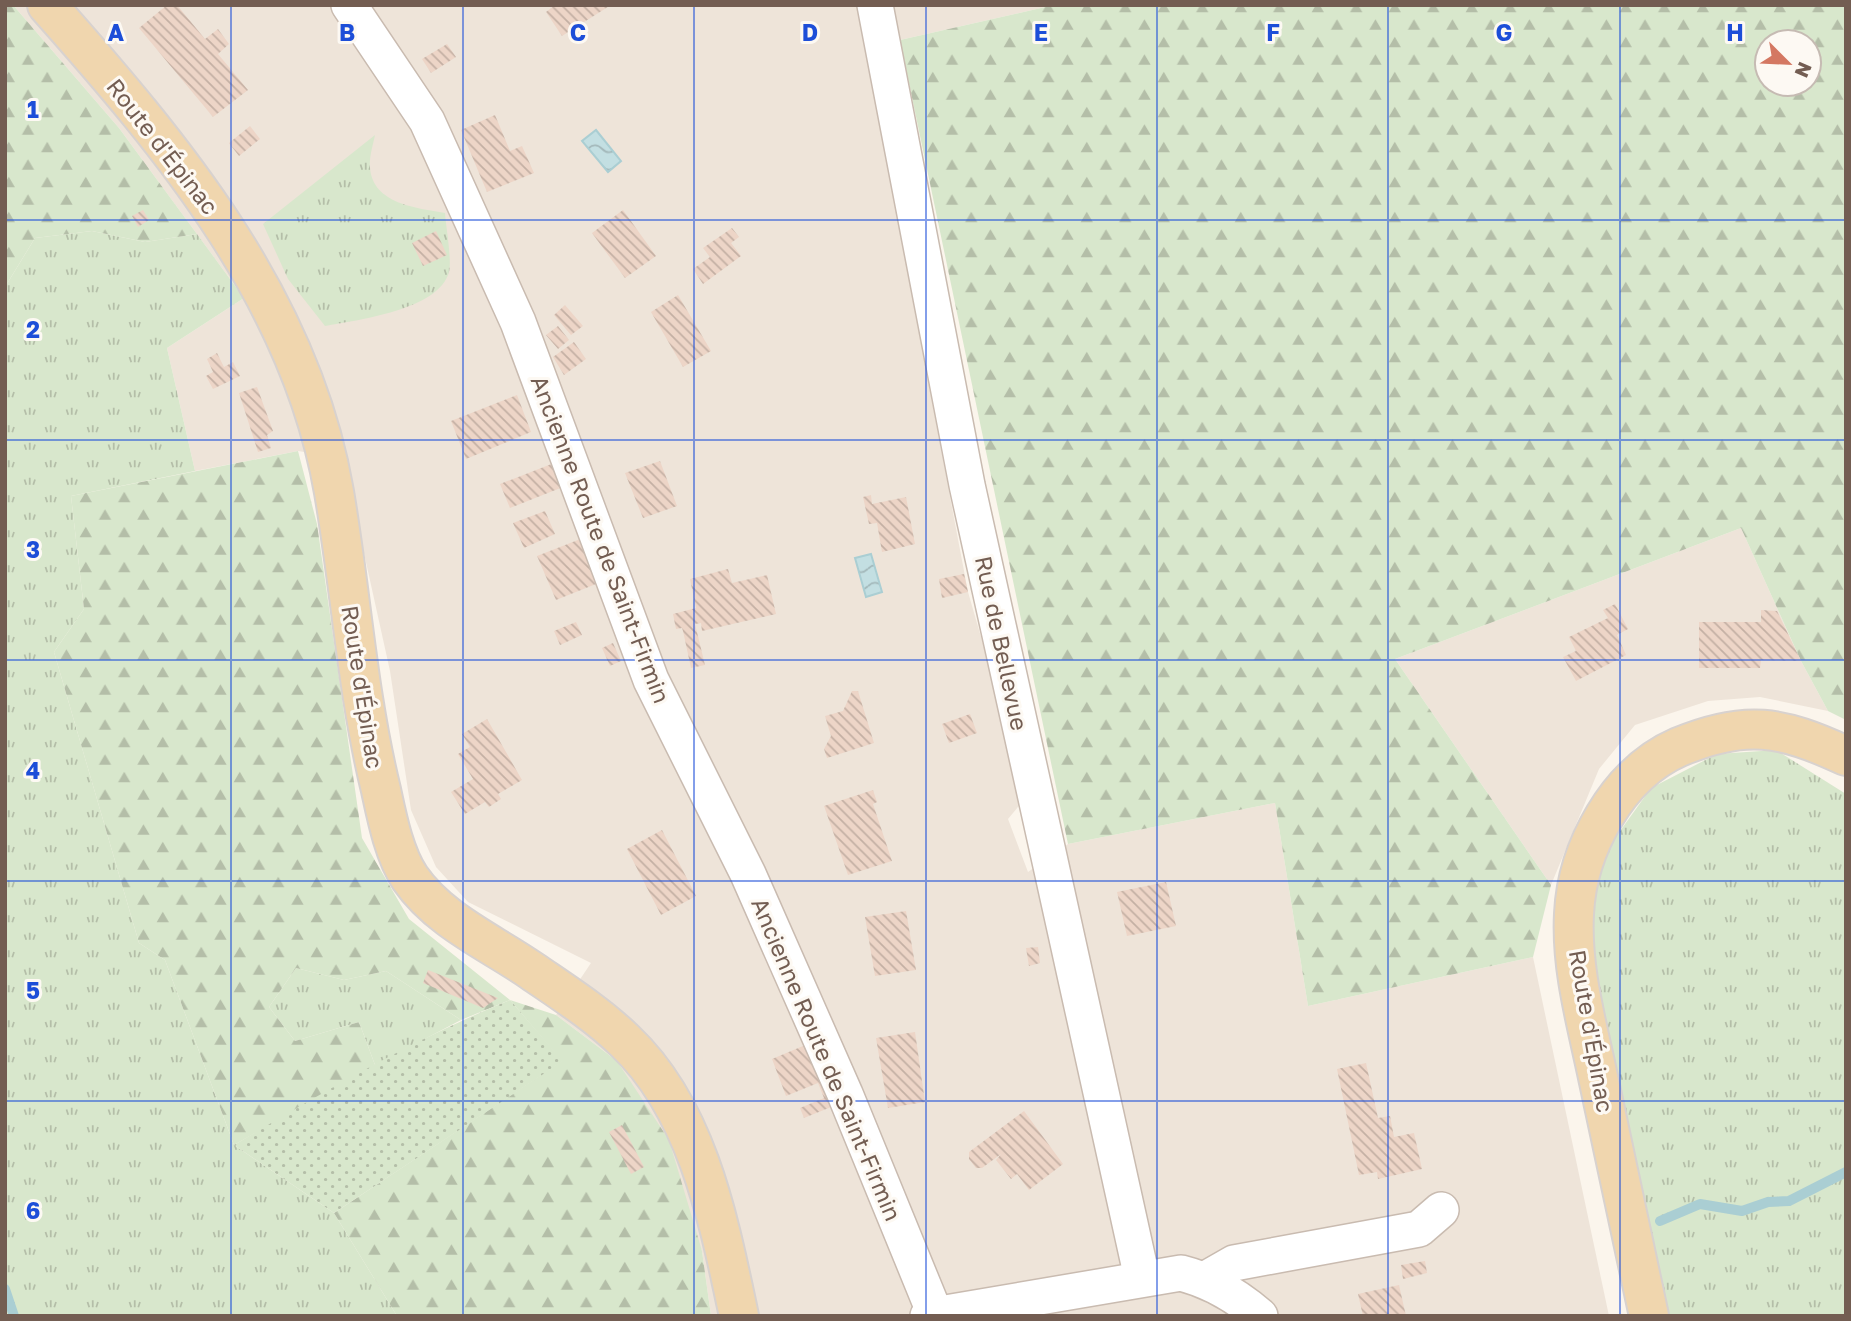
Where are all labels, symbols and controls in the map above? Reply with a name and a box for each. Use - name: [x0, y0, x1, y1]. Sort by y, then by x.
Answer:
- text: A: [108, 18, 125, 46]
- text: B: [339, 18, 355, 46]
- text: C: [570, 18, 586, 46]
- text: D: [802, 18, 818, 46]
- text: E: [1034, 18, 1048, 46]
- text: F: [1266, 18, 1280, 46]
- text: G: [1496, 18, 1512, 46]
- text: H: [1726, 18, 1744, 46]
- north arrow: [1753, 28, 1823, 98]
- text: N: [1791, 59, 1817, 81]
- street label: Route d'Épinac: [101, 73, 225, 219]
- text: 1: [27, 95, 39, 123]
- text: 2: [26, 315, 40, 343]
- street label: Ancienne Route de Saint-Firmin: [526, 371, 676, 707]
- text: 3: [26, 535, 40, 563]
- street label: Rue de Bellevue: [970, 553, 1034, 733]
- street label: Route d'Épinac: [336, 604, 390, 770]
- text: 4: [26, 756, 40, 784]
- street label: Ancienne Route de Saint-Firmin: [746, 893, 908, 1225]
- street label: Route d'Épinac: [1564, 947, 1620, 1115]
- text: 5: [26, 976, 40, 1004]
- text: 6: [26, 1196, 40, 1224]

